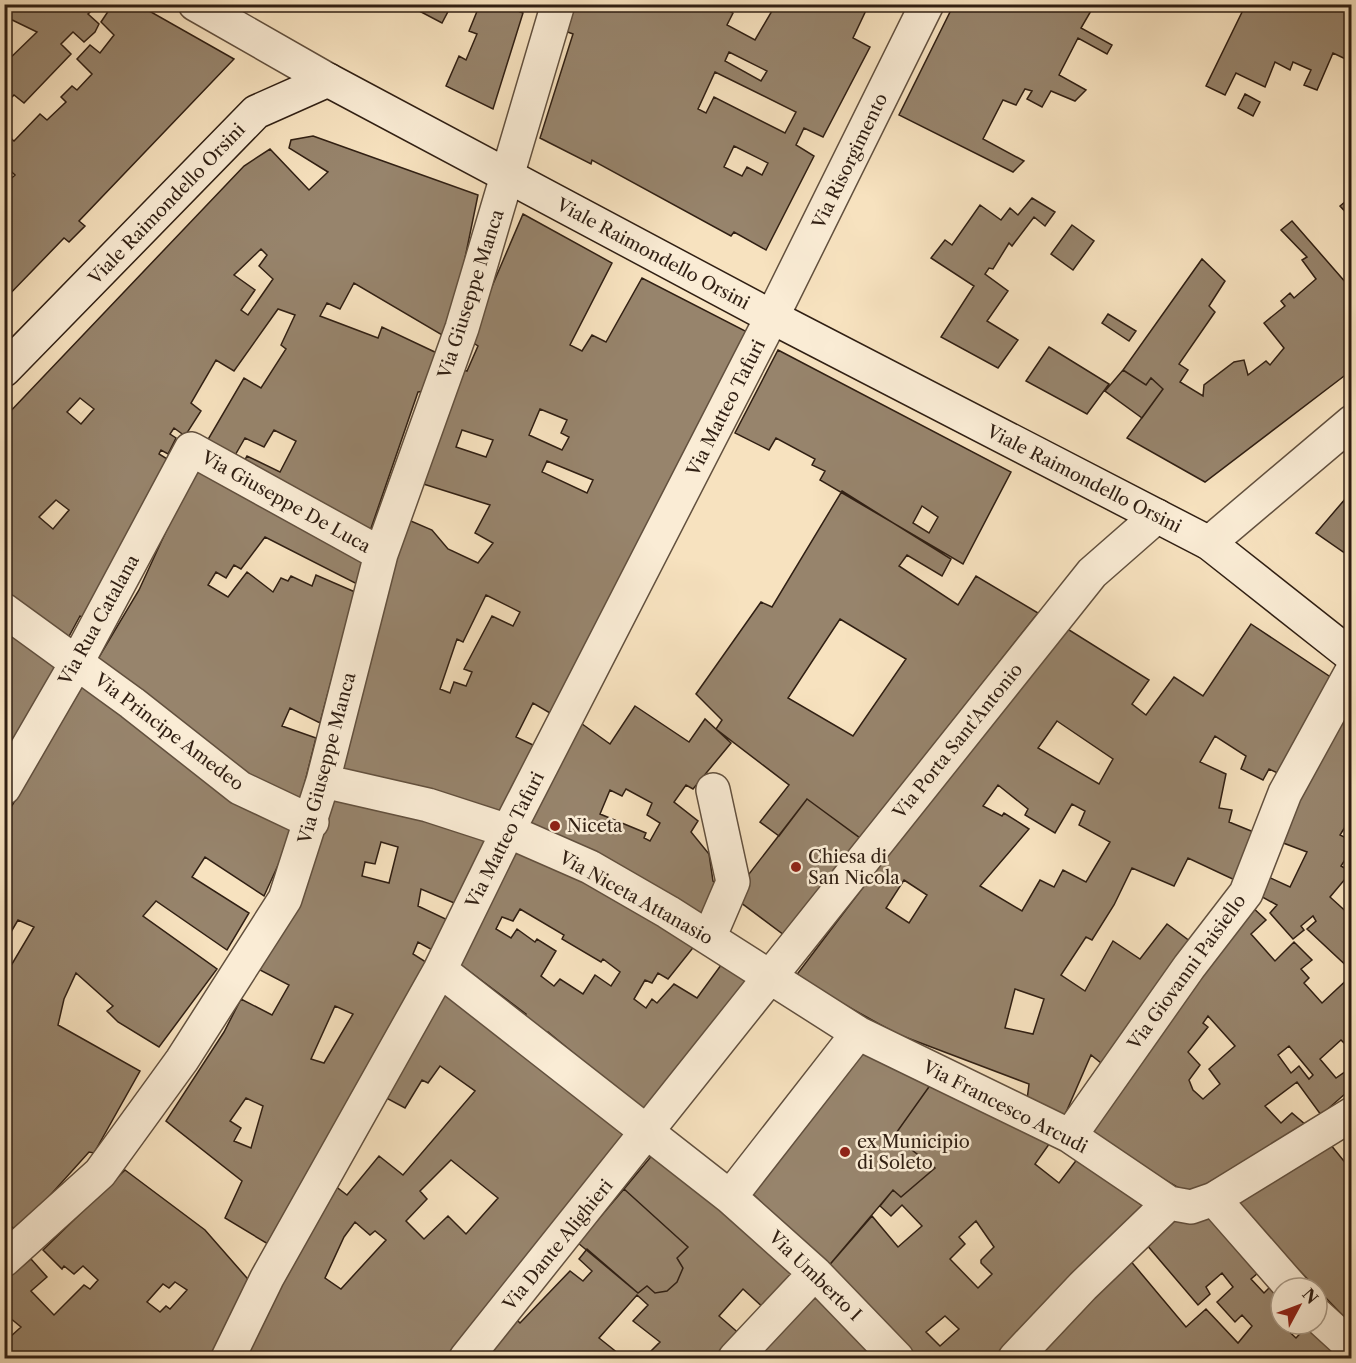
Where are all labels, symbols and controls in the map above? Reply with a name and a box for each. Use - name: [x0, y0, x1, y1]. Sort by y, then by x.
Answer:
- street label: Via Risorgimento: [807, 90, 892, 233]
- street label: Viale Raimondello Orsini: [84, 118, 250, 290]
- street label: Viale Raimondello Orsini: [552, 193, 754, 315]
- street label: Via Giuseppe Manca: [433, 206, 509, 382]
- street label: Via Matteo Tafuri: [682, 336, 770, 481]
- street label: Viale Raimondello Orsini: [982, 420, 1185, 538]
- street label: Via Giuseppe De Luca: [197, 446, 375, 558]
- street label: Via Rua Catalana: [54, 551, 144, 690]
- street label: Via Porta Sant'Antonio: [888, 659, 1027, 824]
- street label: Via Principe Amedeo: [89, 668, 248, 795]
- street label: Via Giuseppe Manca: [293, 670, 361, 847]
- street label: Via Matteo Tafuri: [461, 768, 549, 913]
- place label: Niceta: [567, 815, 623, 837]
- marker: Niceta: [548, 819, 562, 833]
- street label: Via Niceta Attanasio: [554, 846, 717, 949]
- place label: Chiesa di San Nicola: [808, 846, 900, 889]
- marker: Chiesa di San Nicola: [789, 860, 803, 874]
- street label: Via Giovanni Paisiello: [1123, 890, 1251, 1055]
- street label: Via Francesco Arcudi: [918, 1055, 1092, 1158]
- place label: ex Municipio di Soleto: [857, 1131, 970, 1174]
- marker: ex Municipio di Soleto: [838, 1145, 852, 1159]
- street label: Via Dante Alighieri: [498, 1175, 618, 1316]
- street label: Via Umberto I: [763, 1226, 866, 1326]
- north arrow: [1269, 1276, 1329, 1336]
- text: N: [1298, 1284, 1322, 1308]

